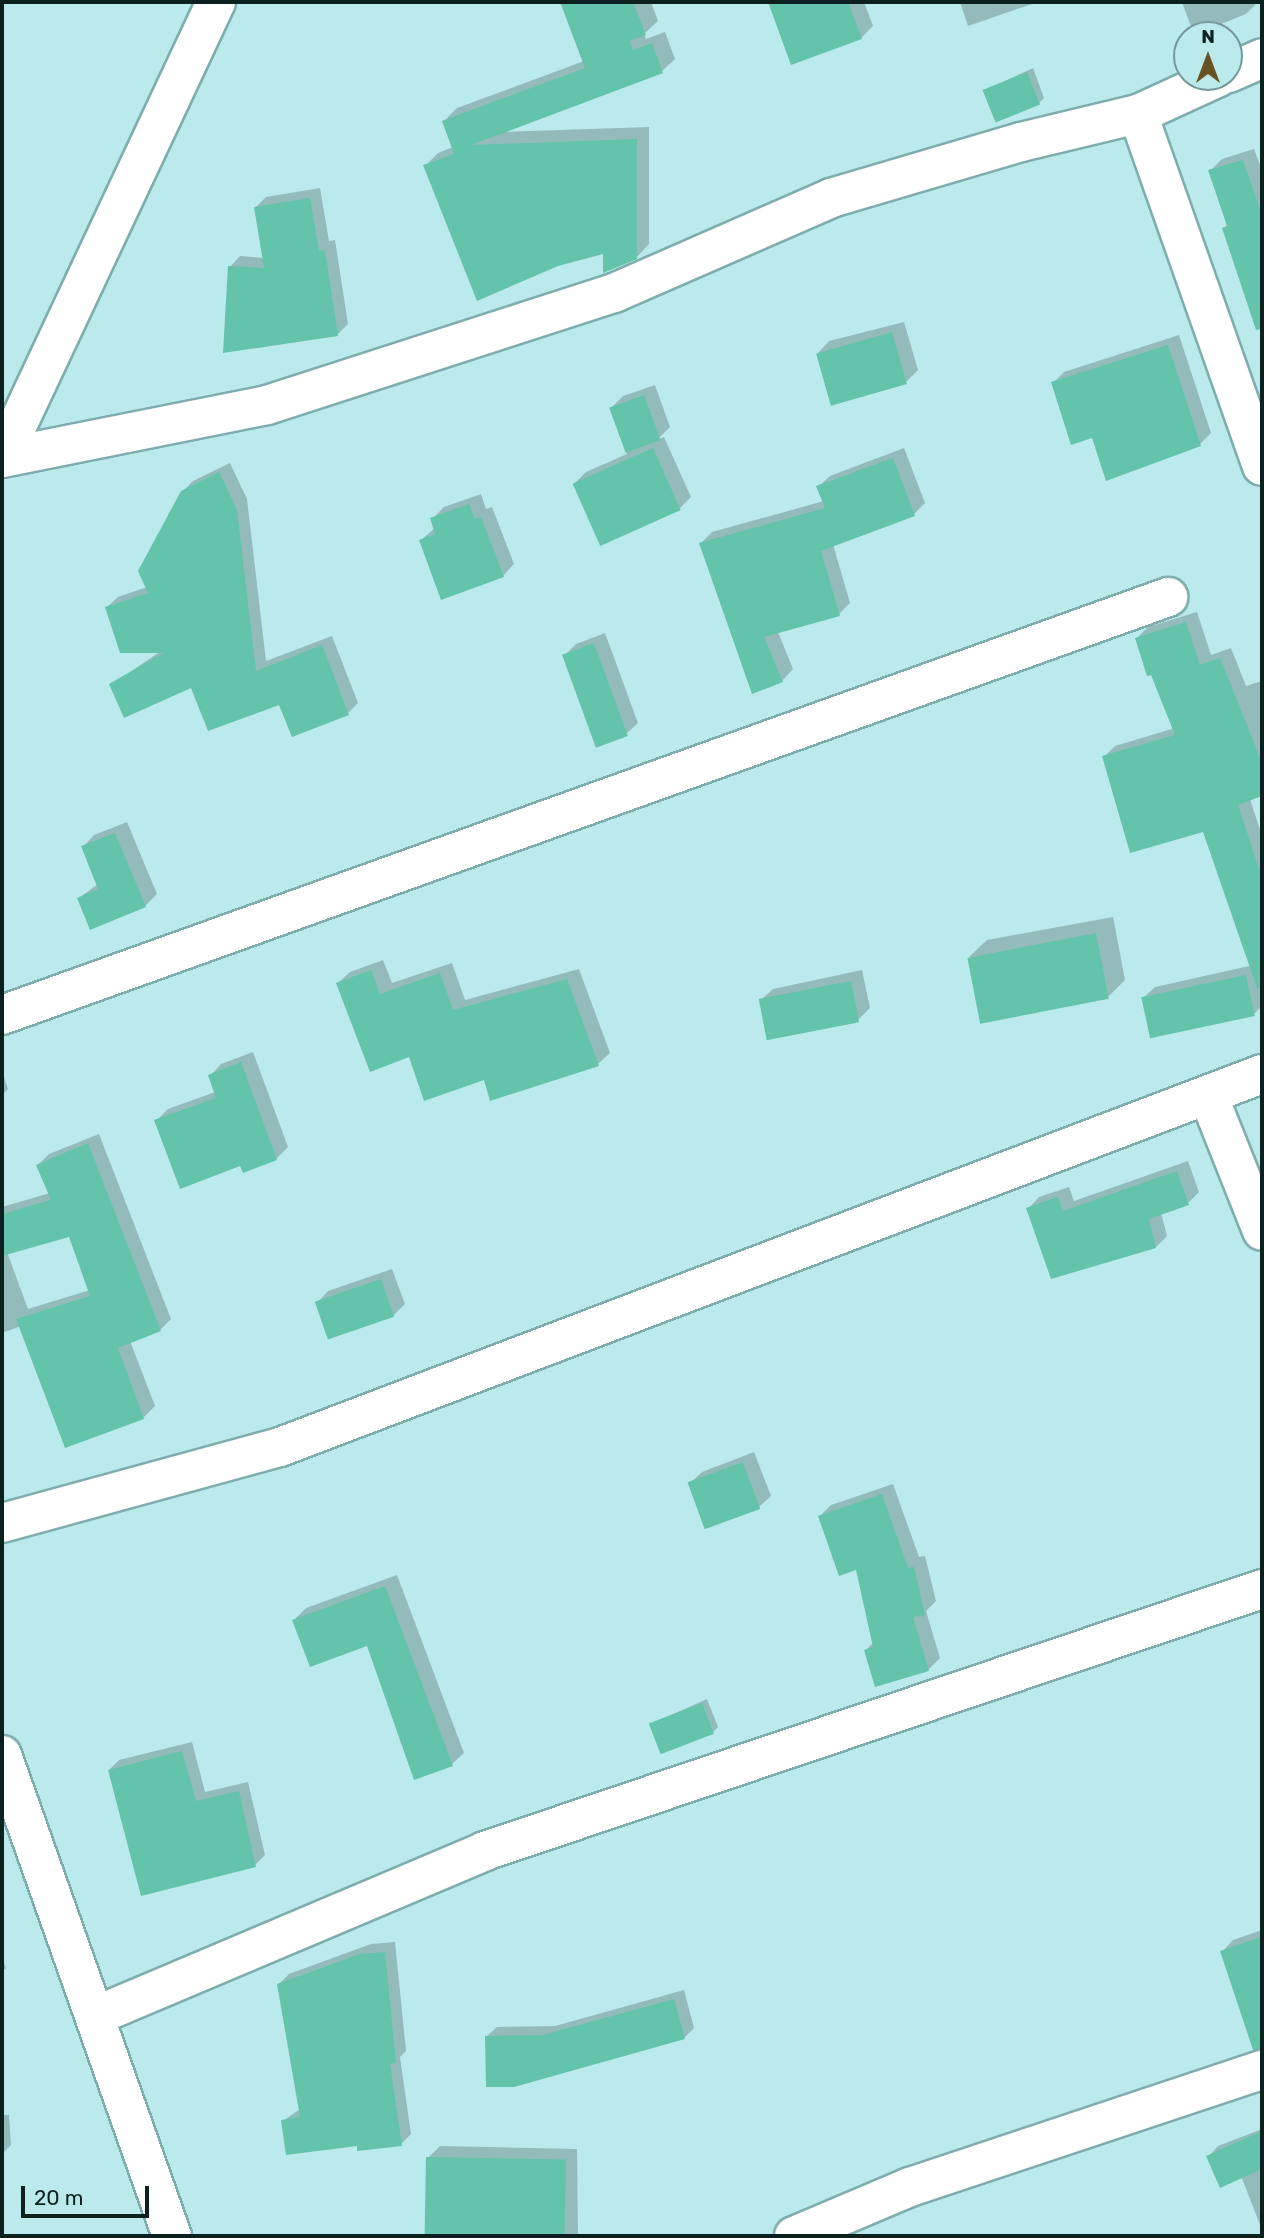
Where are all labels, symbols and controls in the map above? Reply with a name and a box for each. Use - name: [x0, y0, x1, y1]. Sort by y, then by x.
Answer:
- north arrow: [1173, 21, 1243, 91]
- text: N: [1201, 25, 1215, 48]
- scale bar: [24, 2172, 152, 2216]
- text: 20 m: [34, 2185, 83, 2210]

